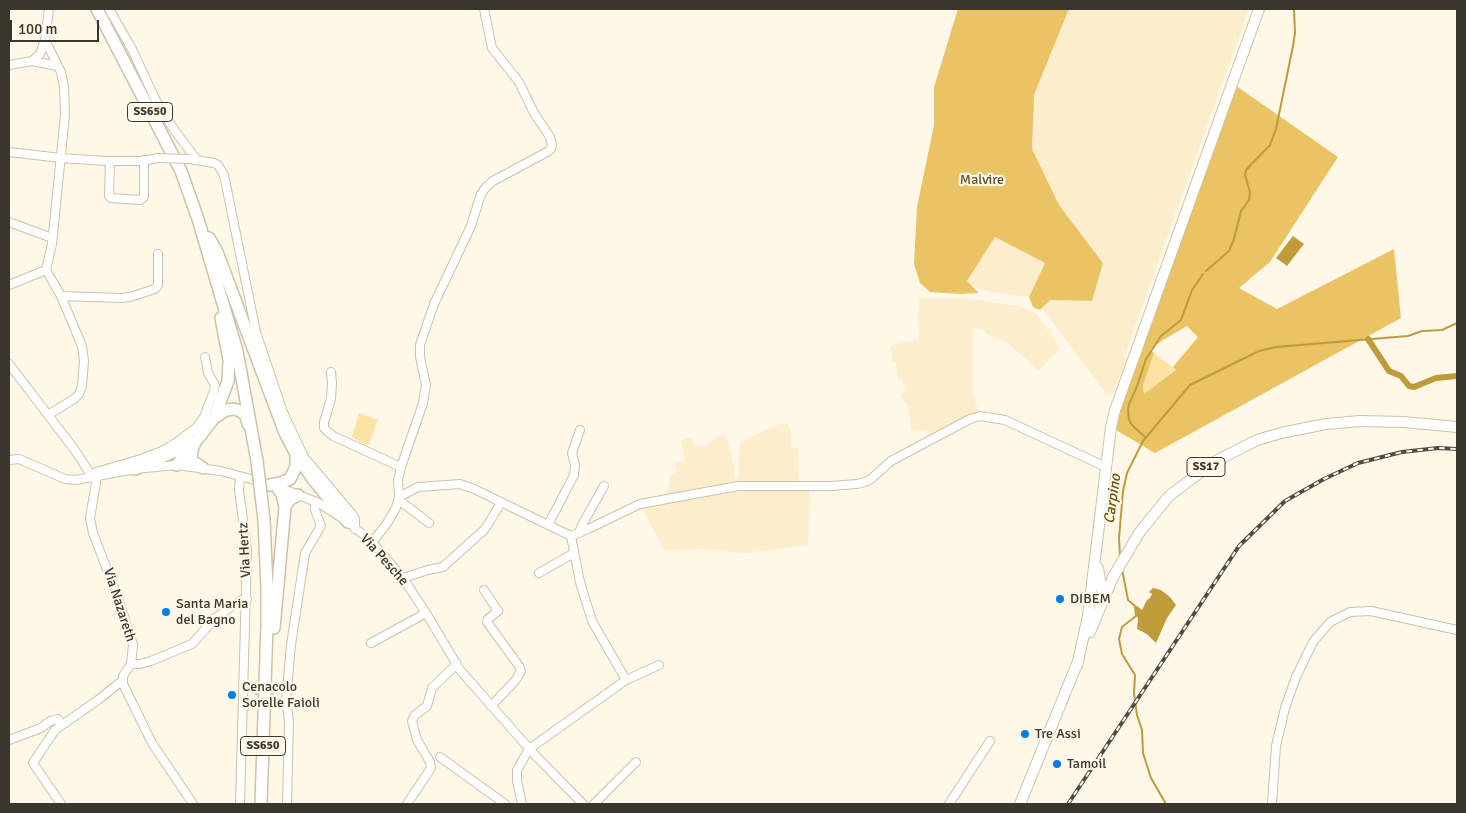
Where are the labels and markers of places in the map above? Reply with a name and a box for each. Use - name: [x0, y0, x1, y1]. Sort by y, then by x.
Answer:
- place label: DIBEM: [1070, 591, 1111, 607]
- marker: DIBEM: [1054, 593, 1066, 605]
- place label: Santa Maria del Bagno: [176, 596, 248, 628]
- marker: Santa Maria del Bagno: [160, 606, 172, 618]
- place label: Cenacolo Sorelle Faioli: [242, 679, 320, 712]
- marker: Cenacolo Sorelle Faioli: [226, 689, 238, 701]
- place label: Tre Assi: [1035, 726, 1081, 742]
- marker: Tre Assi: [1019, 728, 1031, 740]
- place label: Tamoil: [1067, 756, 1106, 772]
- marker: Tamoil: [1051, 758, 1063, 770]

